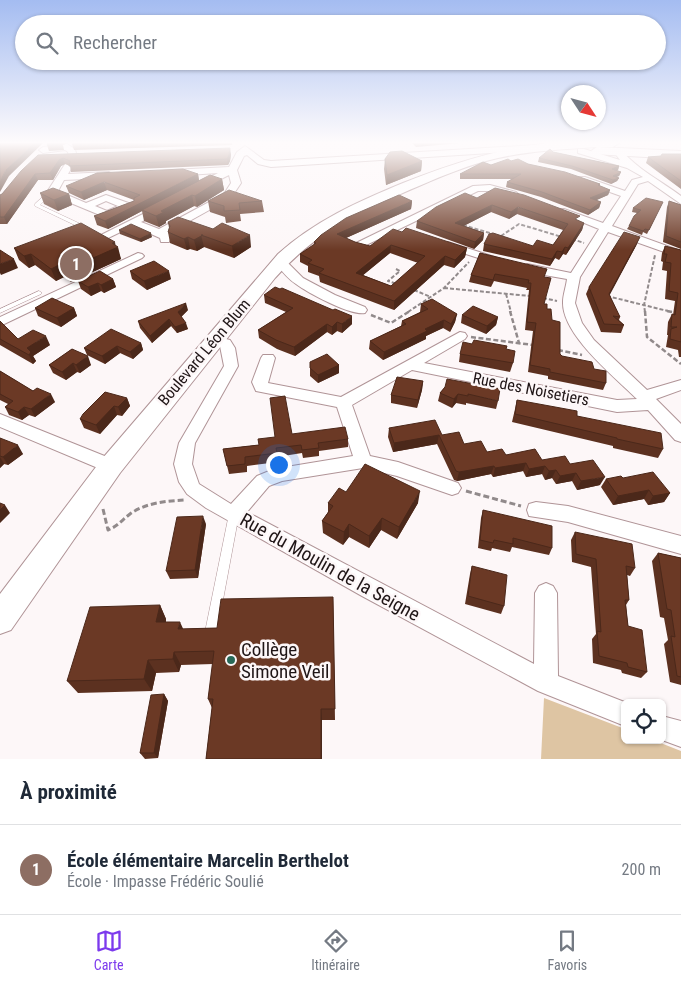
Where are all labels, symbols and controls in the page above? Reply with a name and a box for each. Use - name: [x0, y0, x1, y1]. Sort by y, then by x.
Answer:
- search box: [15, 15, 666, 70]
- icon: search: [33, 29, 61, 57]
- text: Rechercher: [73, 31, 157, 54]
- north arrow: [561, 85, 606, 130]
- pin: 1: [60, 245, 92, 283]
- street label: Boulevard Léon Blum: [154, 295, 254, 409]
- street label: Rue des Noisetiers: [471, 368, 591, 410]
- your location: [266, 452, 292, 478]
- street label: Rue du Moulin de la Seigne: [236, 508, 424, 626]
- place label: Collège Simone Veil: [241, 638, 329, 683]
- marker: Collège Simone Veil: [225, 654, 237, 666]
- map controls: [621, 699, 666, 744]
- button: locate: [621, 699, 666, 744]
- text: À proximité: [20, 780, 117, 804]
- text: École élémentaire Marcelin Berthelot: [67, 849, 349, 872]
- text: 1: [32, 860, 40, 879]
- text: 200 m: [622, 860, 661, 879]
- text: École · Impasse Frédéric Soulié: [67, 872, 264, 891]
- tab: Carte: [94, 927, 124, 973]
- tab: Itinéraire: [311, 927, 360, 973]
- tab: Favoris: [547, 927, 587, 973]

